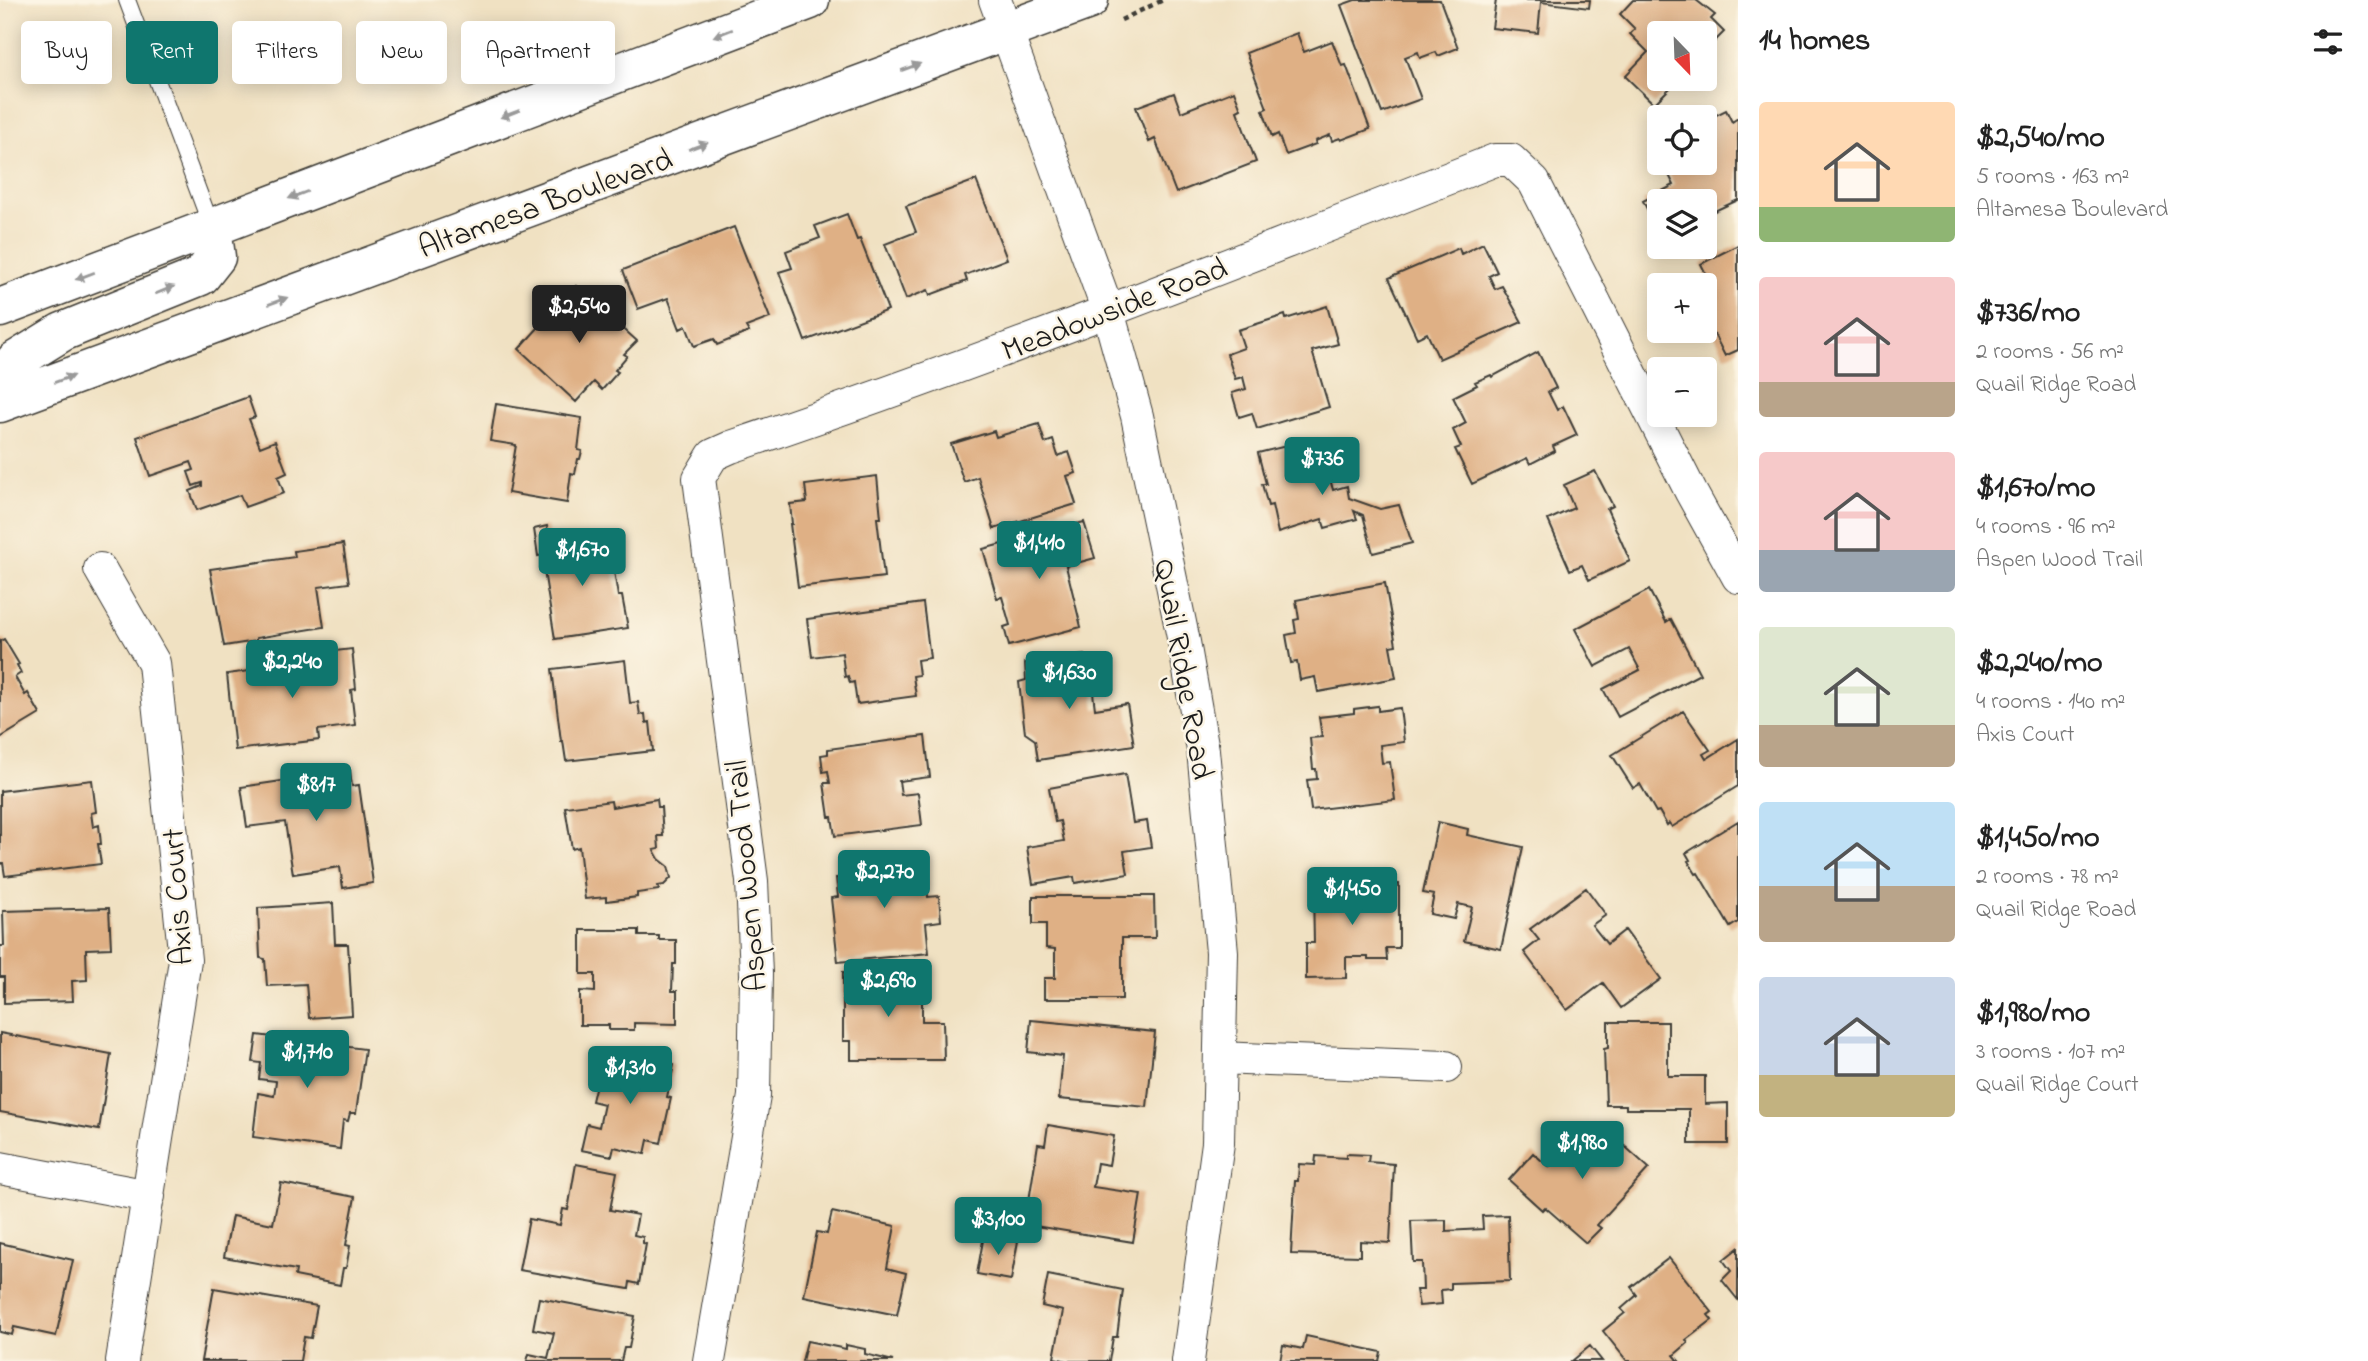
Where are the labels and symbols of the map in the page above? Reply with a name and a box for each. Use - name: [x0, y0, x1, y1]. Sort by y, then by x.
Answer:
- north arrow: [1647, 21, 1717, 91]
- one-way arrow: [713, 28, 734, 39]
- one-way arrow: [901, 61, 922, 72]
- one-way arrow: [500, 109, 521, 120]
- street label: Altamesa Boulevard: [412, 137, 680, 273]
- one-way arrow: [687, 140, 708, 151]
- one-way arrow: [287, 190, 308, 201]
- street label: Meadowside Road: [995, 247, 1235, 376]
- one-way arrow: [75, 270, 96, 281]
- one-way arrow: [155, 285, 176, 296]
- pin: $2,540: [522, 286, 636, 345]
- one-way arrow: [267, 295, 288, 306]
- one-way arrow: [54, 374, 75, 385]
- pin: $736: [1281, 438, 1363, 497]
- pin: $1,410: [982, 522, 1096, 581]
- pin: $1,670: [525, 528, 639, 588]
- street label: Quail Ridge Road: [1139, 556, 1224, 783]
- pin: $2,240: [235, 640, 349, 700]
- pin: $1,630: [1012, 652, 1126, 711]
- street label: Aspen Wood Trail: [715, 758, 782, 993]
- pin: $817: [275, 764, 357, 823]
- street label: Axis Court: [151, 826, 208, 967]
- pin: $2,270: [827, 850, 941, 910]
- pin: $1,450: [1295, 867, 1409, 927]
- pin: $2,690: [831, 960, 945, 1019]
- pin: $1,710: [250, 1030, 364, 1090]
- pin: $1,310: [573, 1046, 687, 1106]
- pin: $1,980: [1525, 1122, 1639, 1181]
- pin: $3,100: [941, 1198, 1055, 1257]

